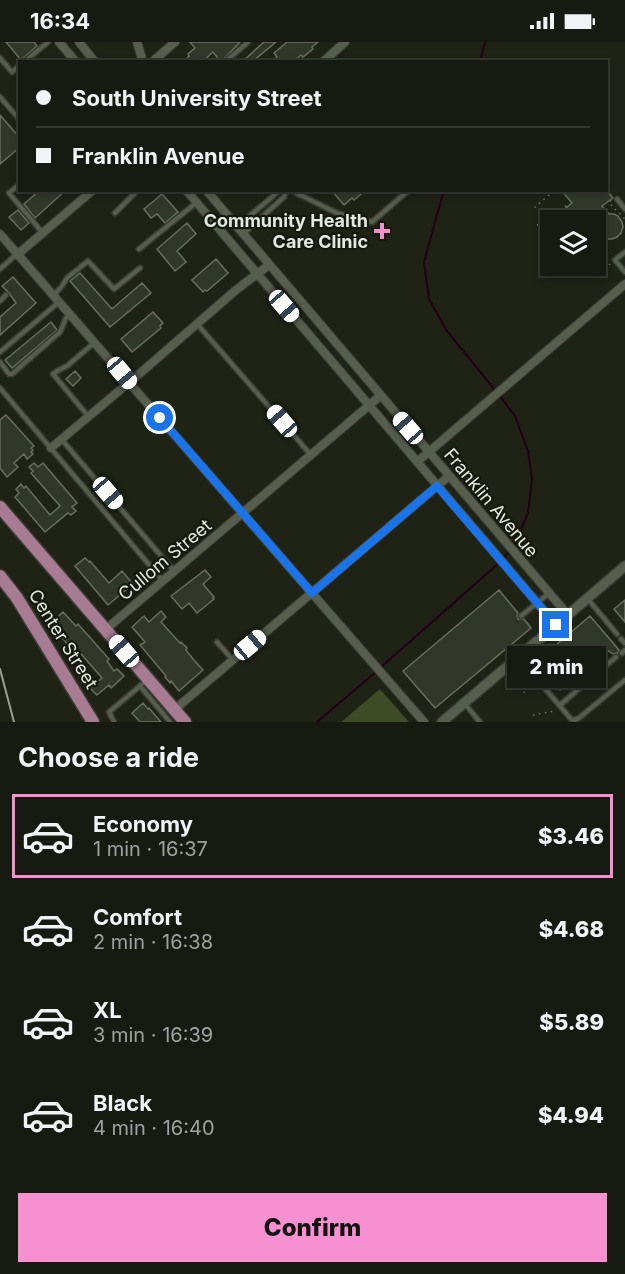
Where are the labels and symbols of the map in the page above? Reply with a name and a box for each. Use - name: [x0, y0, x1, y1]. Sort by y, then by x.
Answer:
- place label: Community Health Care Clinic: [204, 210, 368, 252]
- marker: Community Health Care Clinic: [373, 222, 391, 240]
- car: [265, 287, 303, 325]
- car: [104, 353, 140, 393]
- car: [263, 402, 301, 440]
- route start: [146, 404, 173, 431]
- car: [389, 409, 427, 447]
- street label: Franklin Avenue: [440, 444, 543, 561]
- car: [89, 474, 127, 512]
- street label: Cullom Street: [114, 515, 216, 605]
- street label: Center Street: [25, 585, 102, 692]
- route end: [542, 611, 569, 638]
- car: [230, 627, 270, 663]
- car: [105, 632, 143, 670]
- callout: 2 min: [506, 646, 606, 688]

